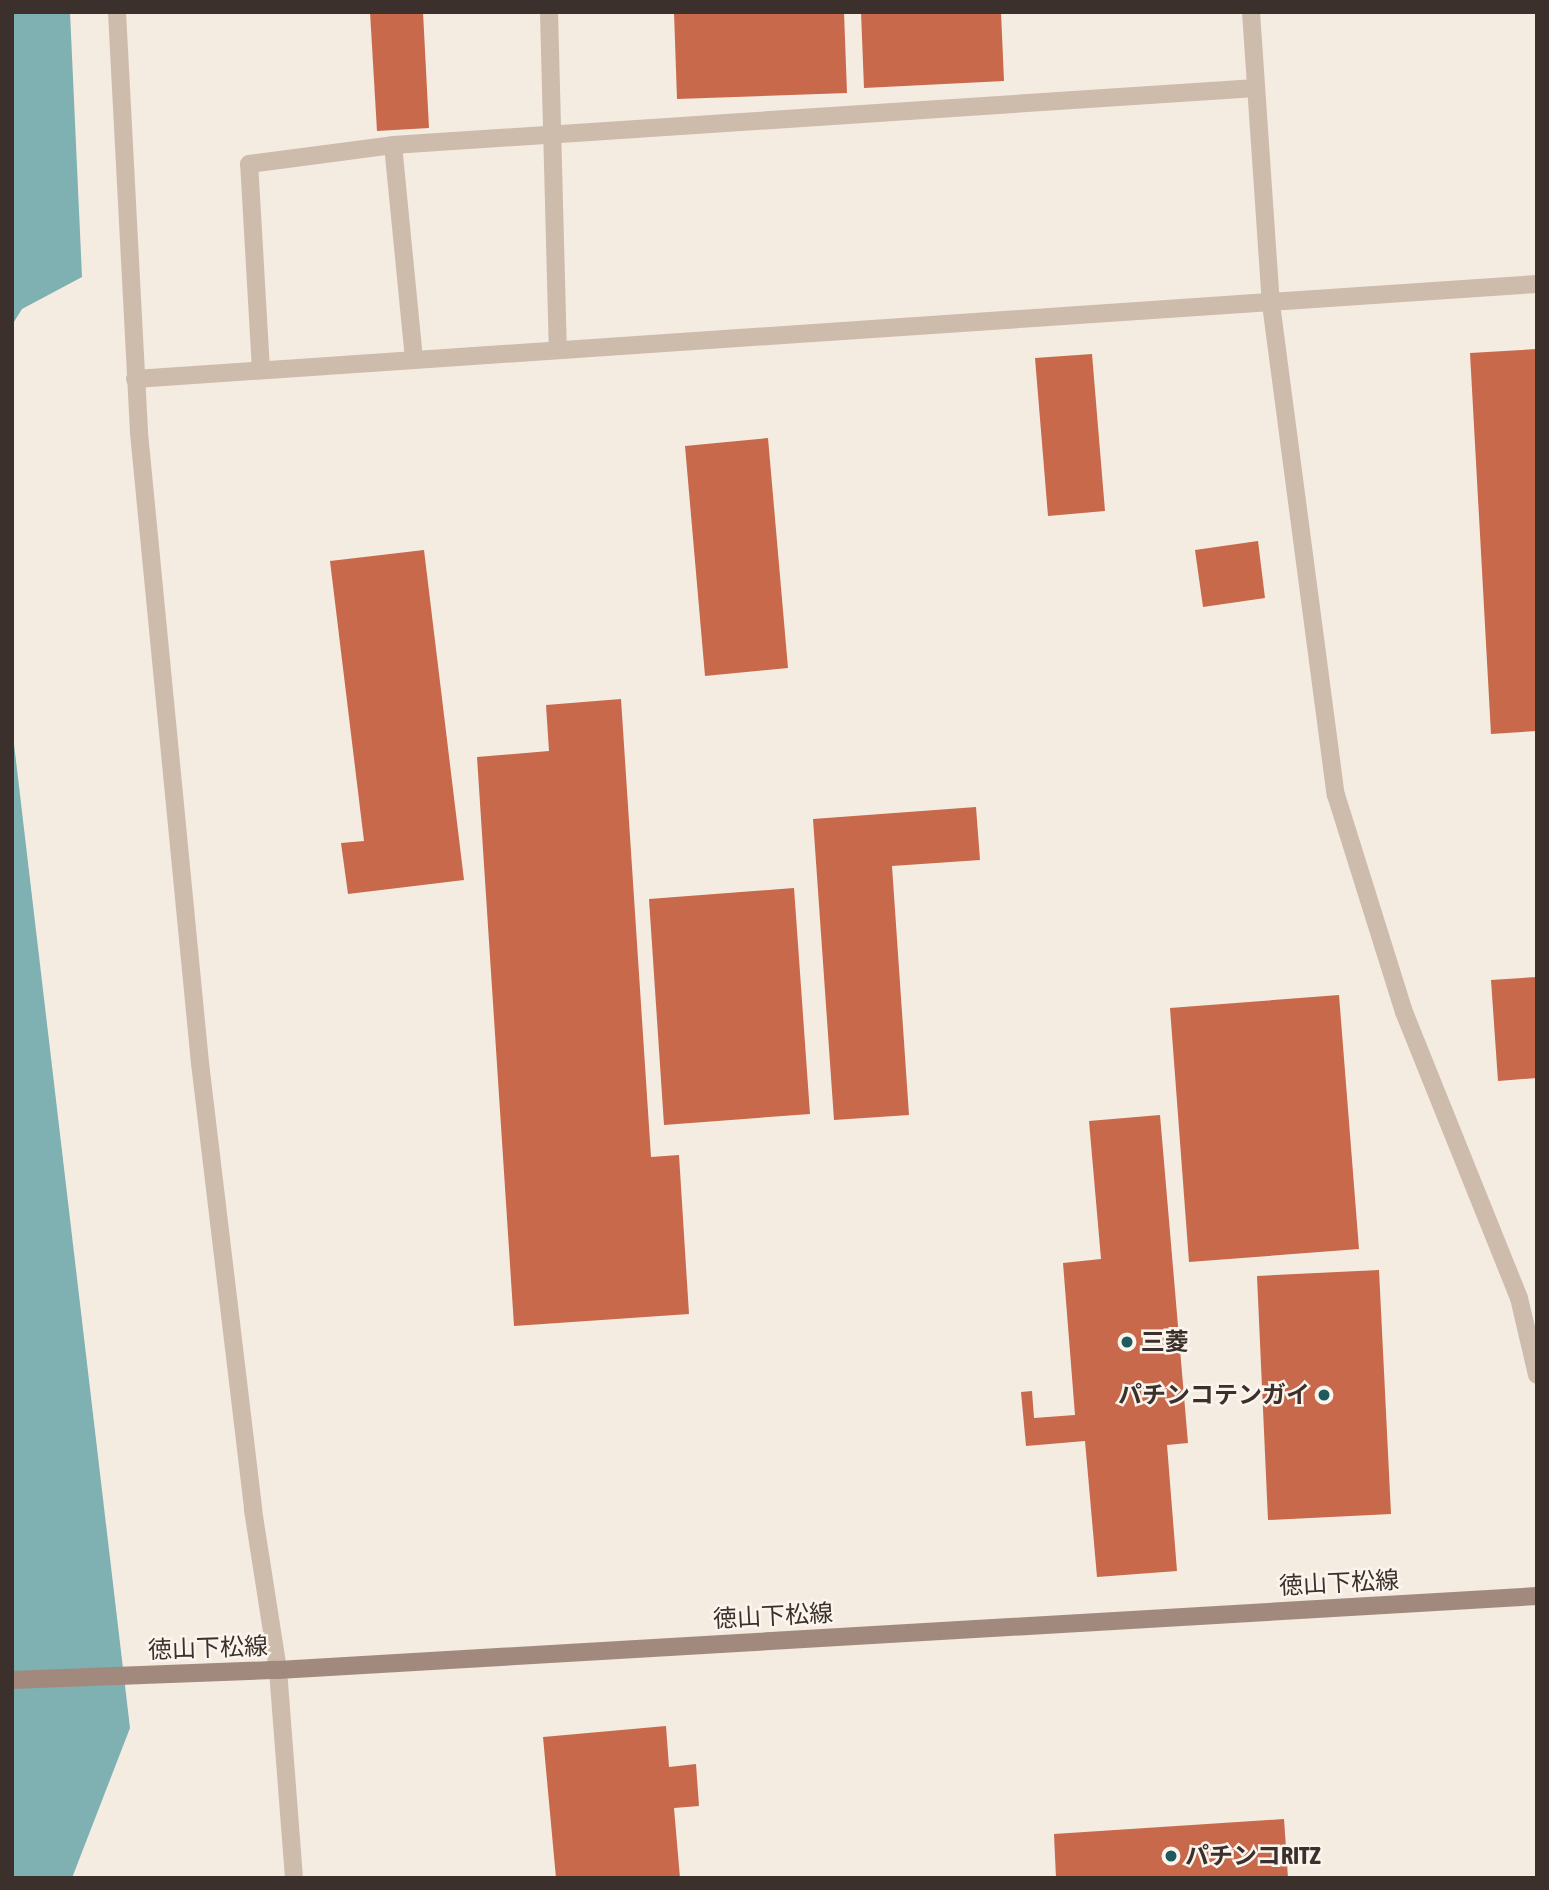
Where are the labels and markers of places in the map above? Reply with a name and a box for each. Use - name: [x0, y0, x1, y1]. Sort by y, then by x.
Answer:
- place label: 三菱: [1141, 1328, 1189, 1356]
- marker: 三菱: [1119, 1334, 1135, 1350]
- place label: パチンコテンガイ: [1118, 1381, 1310, 1409]
- marker: パチンコテンガイ: [1316, 1387, 1332, 1403]
- place label: パチンコRITZ: [1185, 1842, 1320, 1870]
- marker: パチンコRITZ: [1163, 1848, 1179, 1864]

